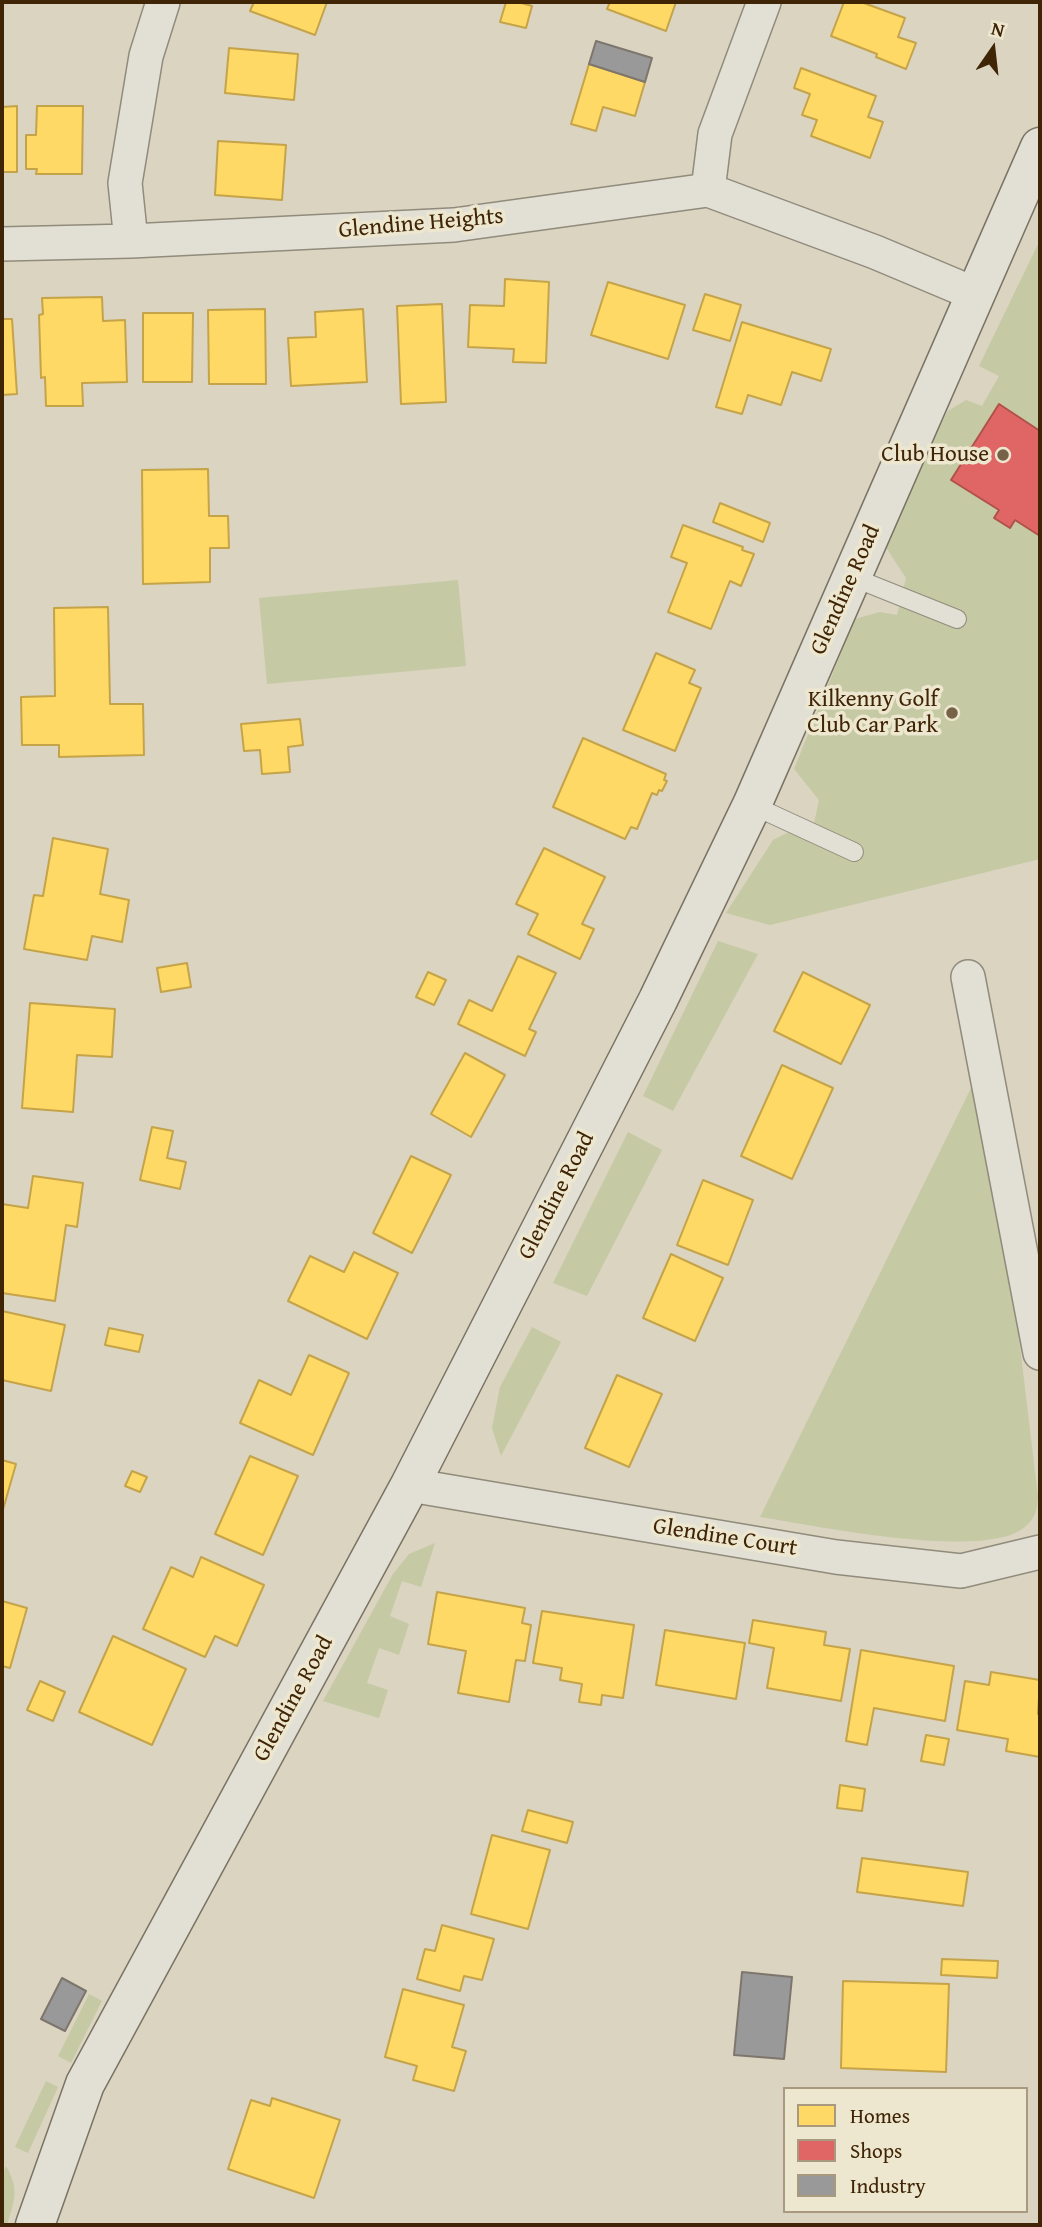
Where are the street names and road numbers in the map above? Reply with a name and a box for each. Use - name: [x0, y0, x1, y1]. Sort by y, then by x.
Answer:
- street label: Glendine Heights: [337, 203, 505, 245]
- street label: Glendine Road: [805, 521, 887, 659]
- street label: Glendine Road: [513, 1128, 601, 1264]
- street label: Glendine Court: [651, 1513, 799, 1563]
- street label: Glendine Road: [248, 1631, 340, 1767]

